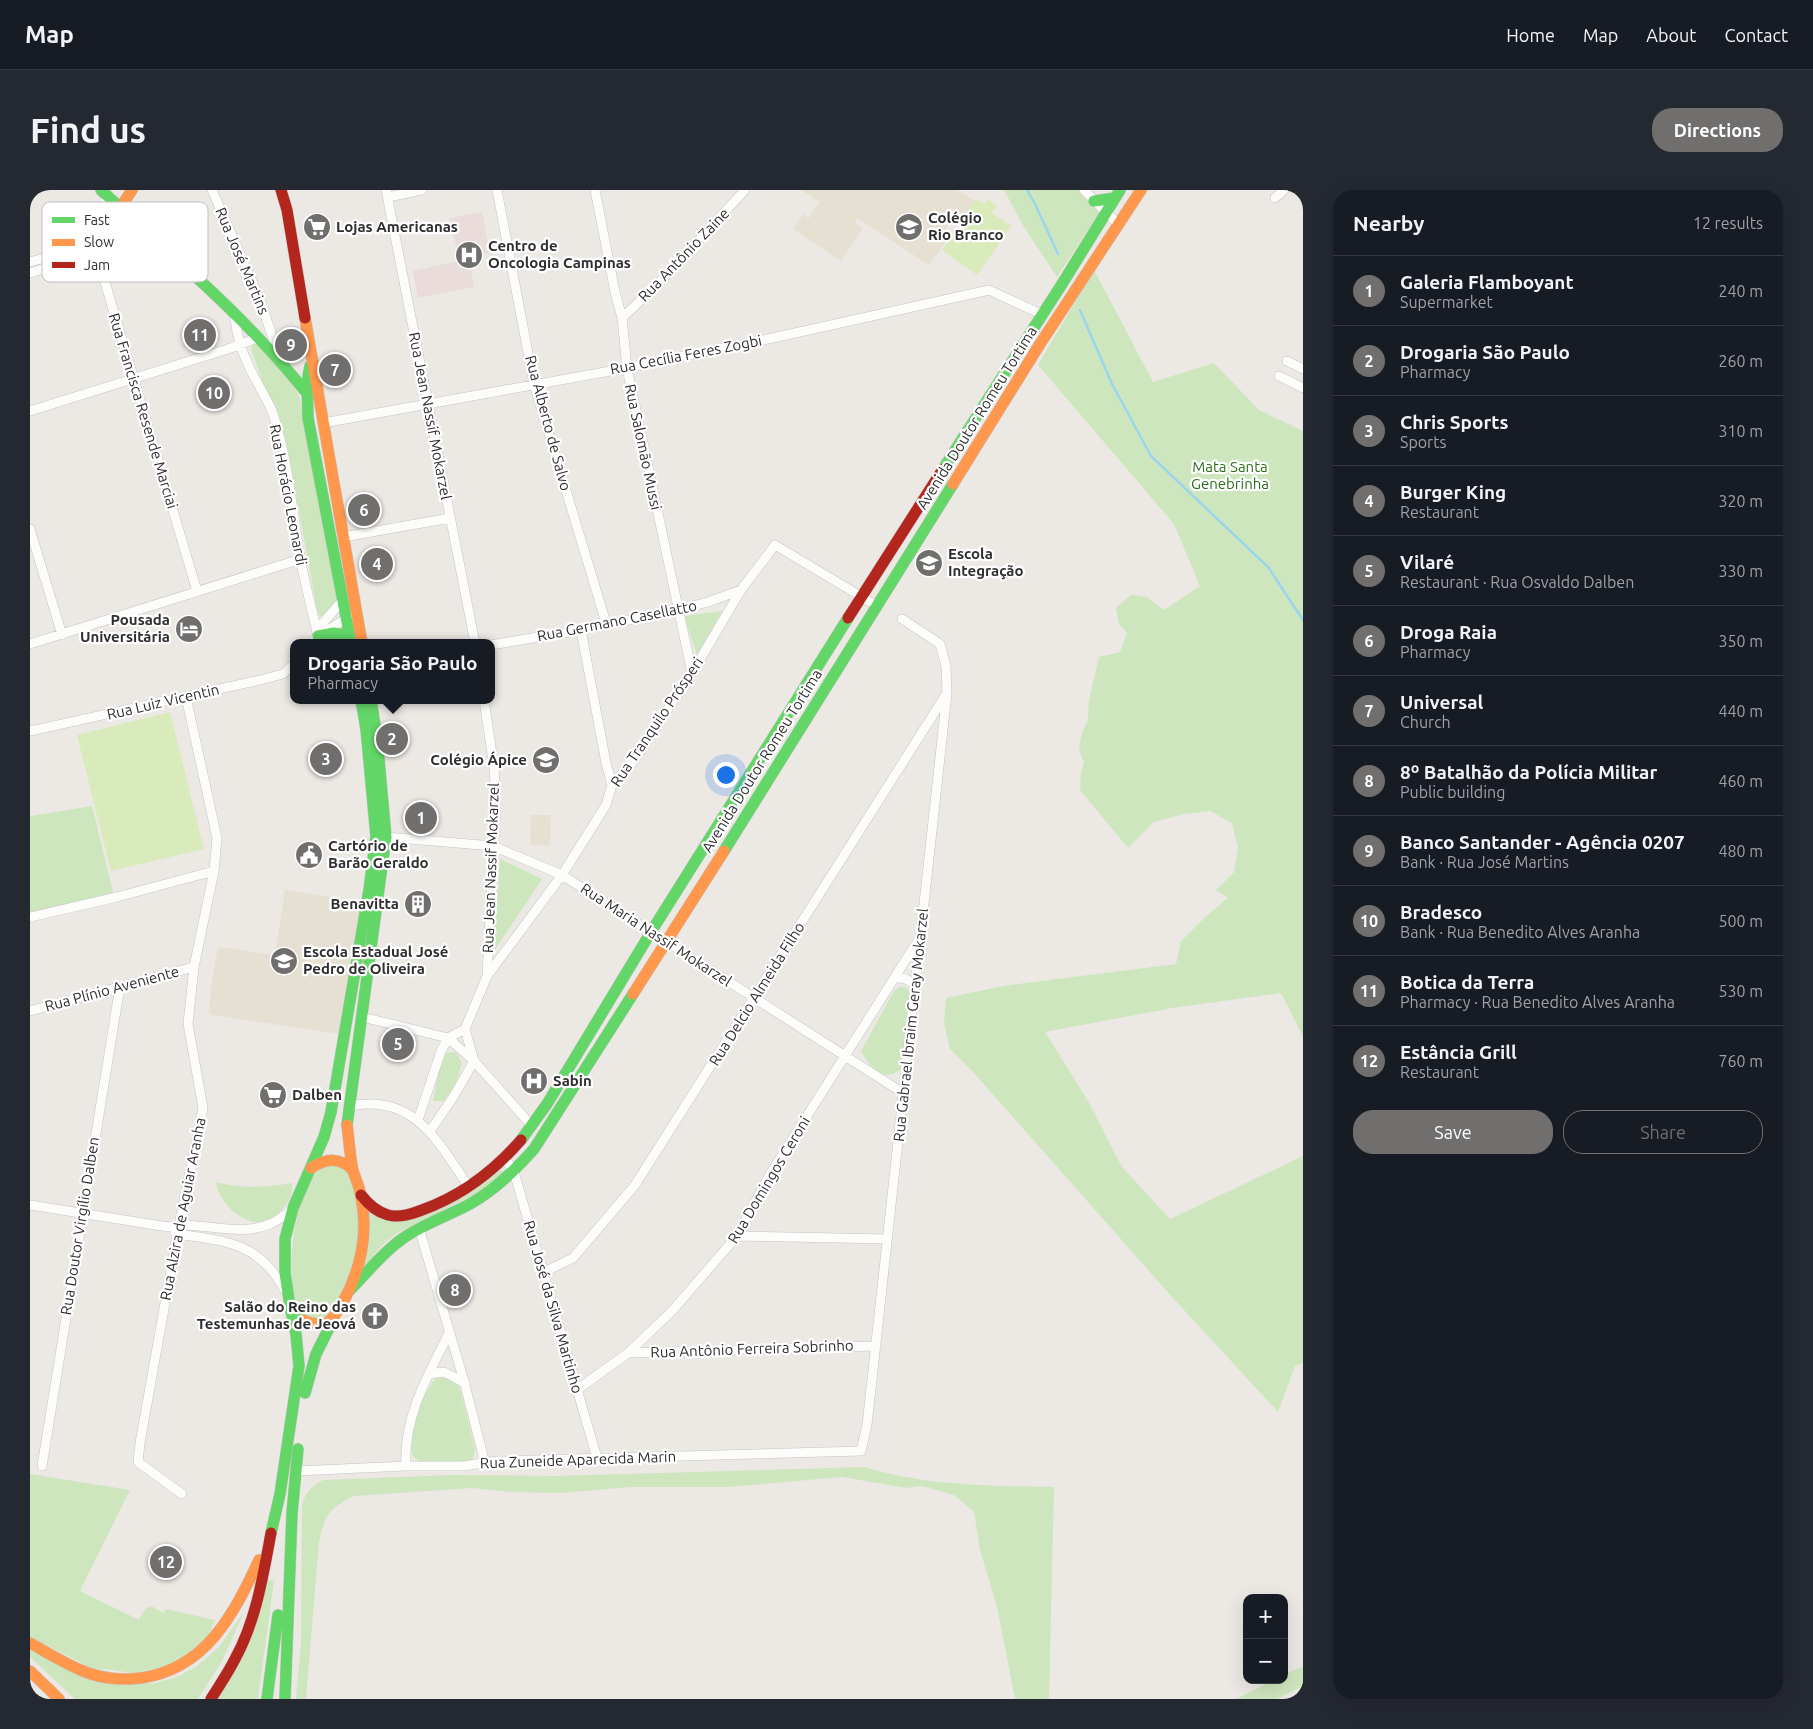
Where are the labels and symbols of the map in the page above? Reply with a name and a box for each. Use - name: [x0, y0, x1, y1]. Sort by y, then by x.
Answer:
- legend: [42, 202, 208, 282]
- street label: Rua Antônio Zaine: [635, 204, 733, 305]
- street label: Rua José Martins: [212, 205, 273, 317]
- place label: Colégio Rio Branco: [928, 209, 1004, 243]
- text: Fast: [84, 212, 110, 228]
- supermarket icon: Lojas Americanas: [302, 212, 332, 242]
- school or university icon: Colégio Rio Branco: [894, 212, 924, 242]
- place label: Lojas Americanas: [336, 218, 458, 235]
- text: Slow: [84, 234, 114, 250]
- place label: Centro de Oncologia Campinas: [488, 237, 631, 271]
- hospital icon: Centro de Oncologia Campinas: [454, 240, 484, 270]
- text: Jam: [84, 257, 110, 273]
- street label: Rua Francisca Resende Marciai: [106, 311, 181, 511]
- pin: 11: [184, 316, 216, 354]
- street label: Avenida Doutor Romeu Tortima: [913, 323, 1040, 512]
- pin: 9: [275, 326, 307, 364]
- street label: Rua Jean Nassif Mokarzel: [406, 331, 455, 501]
- street label: Rua Cecília Feres Zogbi: [609, 331, 763, 378]
- pin: 7: [319, 351, 351, 389]
- street label: Rua Alberto de Salvo: [522, 353, 575, 492]
- pin: 10: [198, 374, 230, 412]
- street label: Rua Salomão Mussi: [622, 382, 665, 512]
- street label: Rua Horácio Leonardi: [266, 423, 311, 567]
- park label: Mata Santa Genebrinha: [1191, 458, 1269, 492]
- pin: 6: [348, 491, 380, 529]
- pin: 4: [361, 545, 393, 583]
- place label: Escola Integração: [948, 545, 1023, 580]
- school or university icon: Escola Integração: [914, 548, 944, 578]
- street label: Rua Germano Casellatto: [536, 597, 698, 644]
- place label: Pousada Universitária: [80, 611, 170, 645]
- hotel icon: Pousada Universitária: [174, 614, 204, 644]
- street label: Rua Tranquilo Prósperi: [607, 654, 706, 790]
- street label: Avenida Doutor Romeu Tortima: [698, 666, 825, 855]
- street label: Rua Luiz Vicentin: [105, 680, 221, 723]
- pin: 2: [376, 720, 408, 758]
- pin: 3: [310, 740, 342, 778]
- school or university icon: Colégio Ápice: [531, 745, 561, 775]
- place label: Colégio Ápice: [430, 751, 527, 768]
- your location: [713, 762, 739, 788]
- street label: Rua Jean Nassif Mokarzel: [479, 782, 502, 953]
- pin: 1: [405, 799, 437, 837]
- place label: Cartório de Barão Geraldo: [328, 837, 429, 871]
- public building icon: Cartório de Barão Geraldo: [294, 840, 324, 870]
- street label: Rua Maria Nassif Mokarzel: [578, 879, 735, 990]
- building icon: Benavitta: [403, 889, 433, 919]
- place label: Benavitta: [331, 895, 399, 912]
- street label: Rua Gabrael Ibraim Geray Mokarzel: [890, 907, 931, 1142]
- street label: Rua Delcio Almeida Filho: [705, 919, 808, 1069]
- place label: Escola Estadual José Pedro de Oliveira: [303, 943, 448, 977]
- school or university icon: Escola Estadual José Pedro de Oliveira: [269, 946, 299, 976]
- street label: Rua Plínio Aveniente: [43, 962, 181, 1015]
- pin: 5: [382, 1025, 414, 1063]
- hospital icon: Sabin: [519, 1066, 549, 1096]
- place label: Sabin: [553, 1072, 592, 1089]
- supermarket icon: Dalben: [258, 1080, 288, 1110]
- place label: Dalben: [292, 1086, 342, 1103]
- street label: Rua Domingos Ceroni: [724, 1113, 813, 1246]
- street label: Rua Alzira de Aguiar Aranha: [156, 1116, 209, 1302]
- street label: Rua Doutor Virgílio Dalben: [57, 1136, 102, 1316]
- street label: Rua José da Silva Martinho: [521, 1218, 586, 1395]
- pin: 8: [439, 1271, 471, 1309]
- place label: Salão do Reino das Testemunhas de Jeová: [197, 1298, 356, 1332]
- church icon: Salão do Reino das Testemunhas de Jeová: [360, 1301, 390, 1331]
- street label: Rua Antônio Ferreira Sobrinho: [650, 1336, 854, 1361]
- street label: Rua Zuneide Aparecida Marin: [480, 1448, 676, 1471]
- pin: 12: [150, 1543, 182, 1581]

